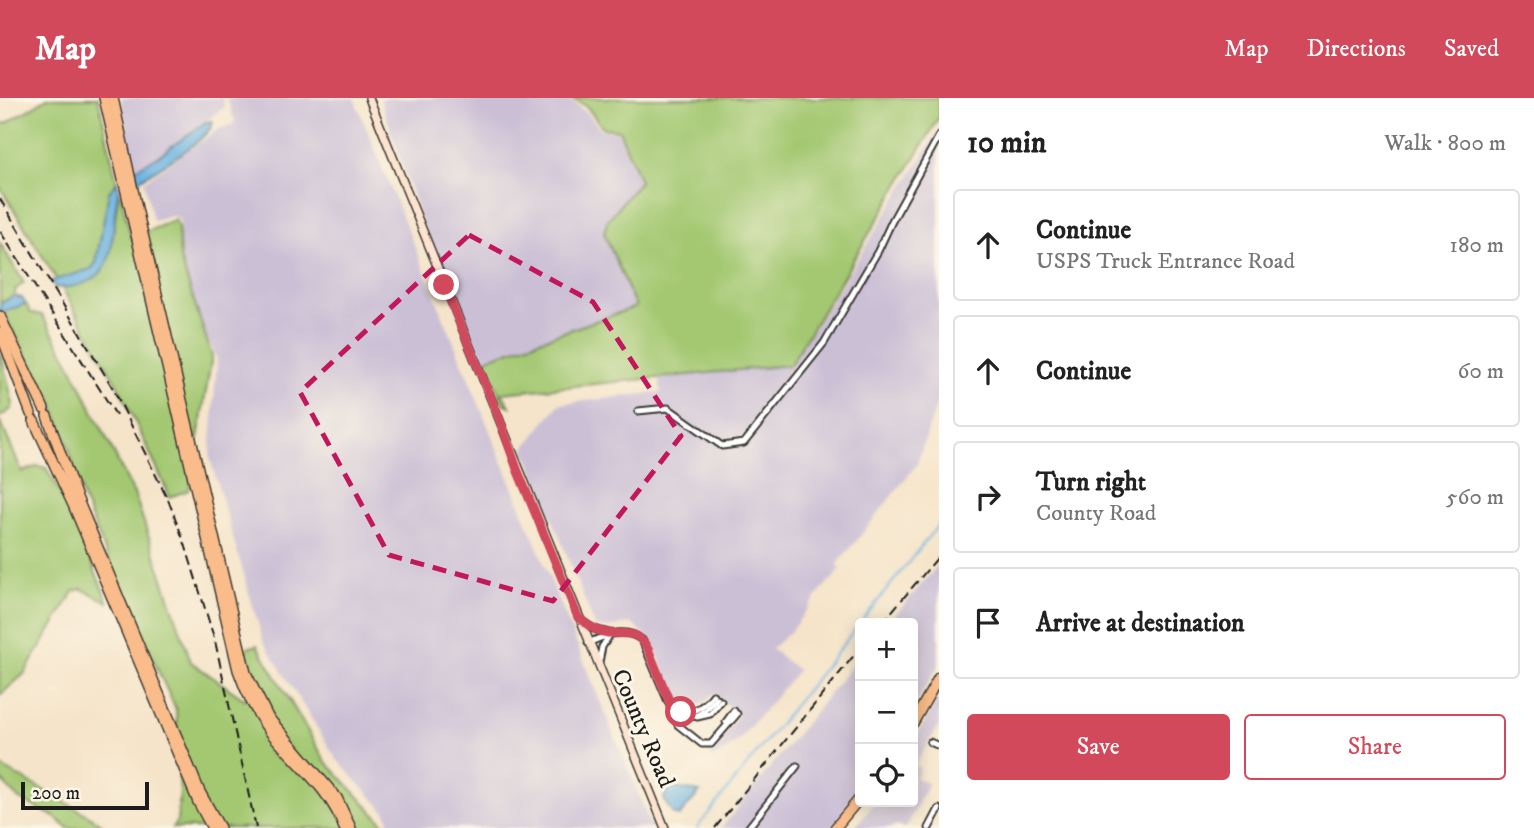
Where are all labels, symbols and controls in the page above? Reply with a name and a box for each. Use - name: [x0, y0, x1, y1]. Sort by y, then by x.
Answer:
- text: Map: [35, 29, 96, 70]
- text: Map: [1224, 34, 1269, 64]
- text: Directions: [1307, 34, 1406, 64]
- text: Saved: [1444, 34, 1499, 64]
- text: 10 min: [967, 125, 1046, 162]
- text: Walk · 800 m: [1384, 129, 1506, 158]
- text: Continue: [1036, 214, 1131, 247]
- icon: ahead: [969, 226, 1007, 264]
- text: 180 m: [1449, 231, 1504, 260]
- text: USPS Truck Entrance Road: [1036, 247, 1295, 276]
- route end: [428, 269, 459, 300]
- icon: ahead: [969, 352, 1007, 390]
- text: Continue: [1036, 355, 1131, 388]
- text: 60 m: [1457, 357, 1504, 386]
- text: Turn right: [1036, 466, 1146, 499]
- icon: right: [969, 478, 1007, 516]
- text: 560 m: [1446, 483, 1504, 512]
- text: County Road: [1036, 499, 1156, 528]
- icon: arrive: [969, 604, 1007, 642]
- text: Arrive at destination: [1036, 607, 1245, 640]
- map controls: [855, 618, 918, 807]
- button: +: [855, 618, 918, 681]
- street label: County Road: [605, 665, 681, 792]
- button: −: [855, 681, 918, 744]
- route start: [665, 696, 696, 727]
- button: Save: [967, 714, 1230, 780]
- button: Share: [1244, 714, 1506, 780]
- button: locate: [855, 744, 918, 807]
- scale bar: [21, 779, 149, 811]
- text: 200 m: [32, 782, 80, 805]

